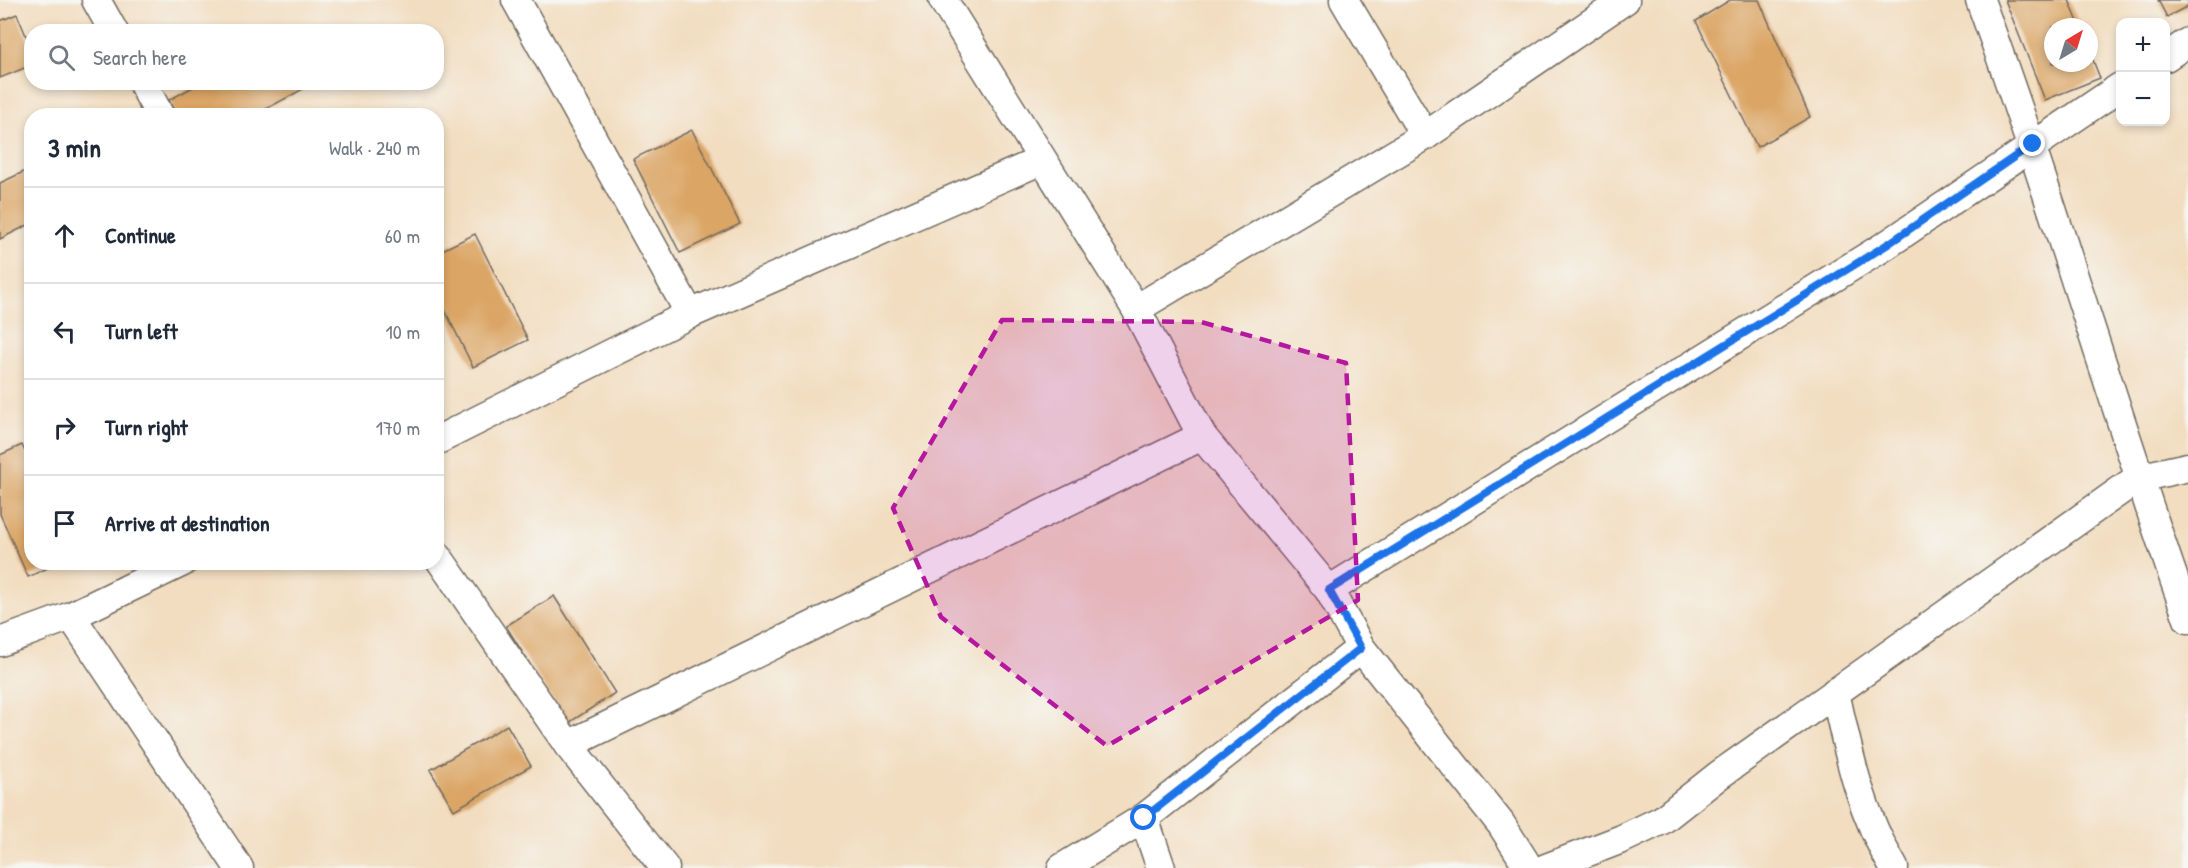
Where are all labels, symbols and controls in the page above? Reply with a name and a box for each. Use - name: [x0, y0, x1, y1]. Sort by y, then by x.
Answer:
- north arrow: [2044, 18, 2098, 72]
- map controls: [2116, 18, 2170, 126]
- button: +: [2116, 18, 2170, 72]
- search box: [24, 24, 444, 90]
- icon: search: [45, 41, 78, 74]
- text: Search here: [93, 42, 187, 72]
- button: −: [2116, 72, 2170, 126]
- text: 3 min: [48, 130, 101, 165]
- route end: [2019, 130, 2045, 156]
- text: Walk · 240 m: [329, 134, 420, 161]
- icon: ahead: [48, 219, 81, 252]
- text: Continue: [105, 220, 176, 250]
- text: 60 m: [385, 222, 420, 249]
- icon: left: [48, 315, 81, 348]
- text: Turn left: [105, 316, 178, 346]
- text: 10 m: [386, 318, 420, 345]
- icon: right: [48, 411, 81, 444]
- text: Turn right: [105, 412, 188, 442]
- text: 170 m: [376, 414, 420, 441]
- icon: arrive: [48, 507, 81, 540]
- text: Arrive at destination: [105, 508, 270, 538]
- route start: [1130, 804, 1156, 830]

